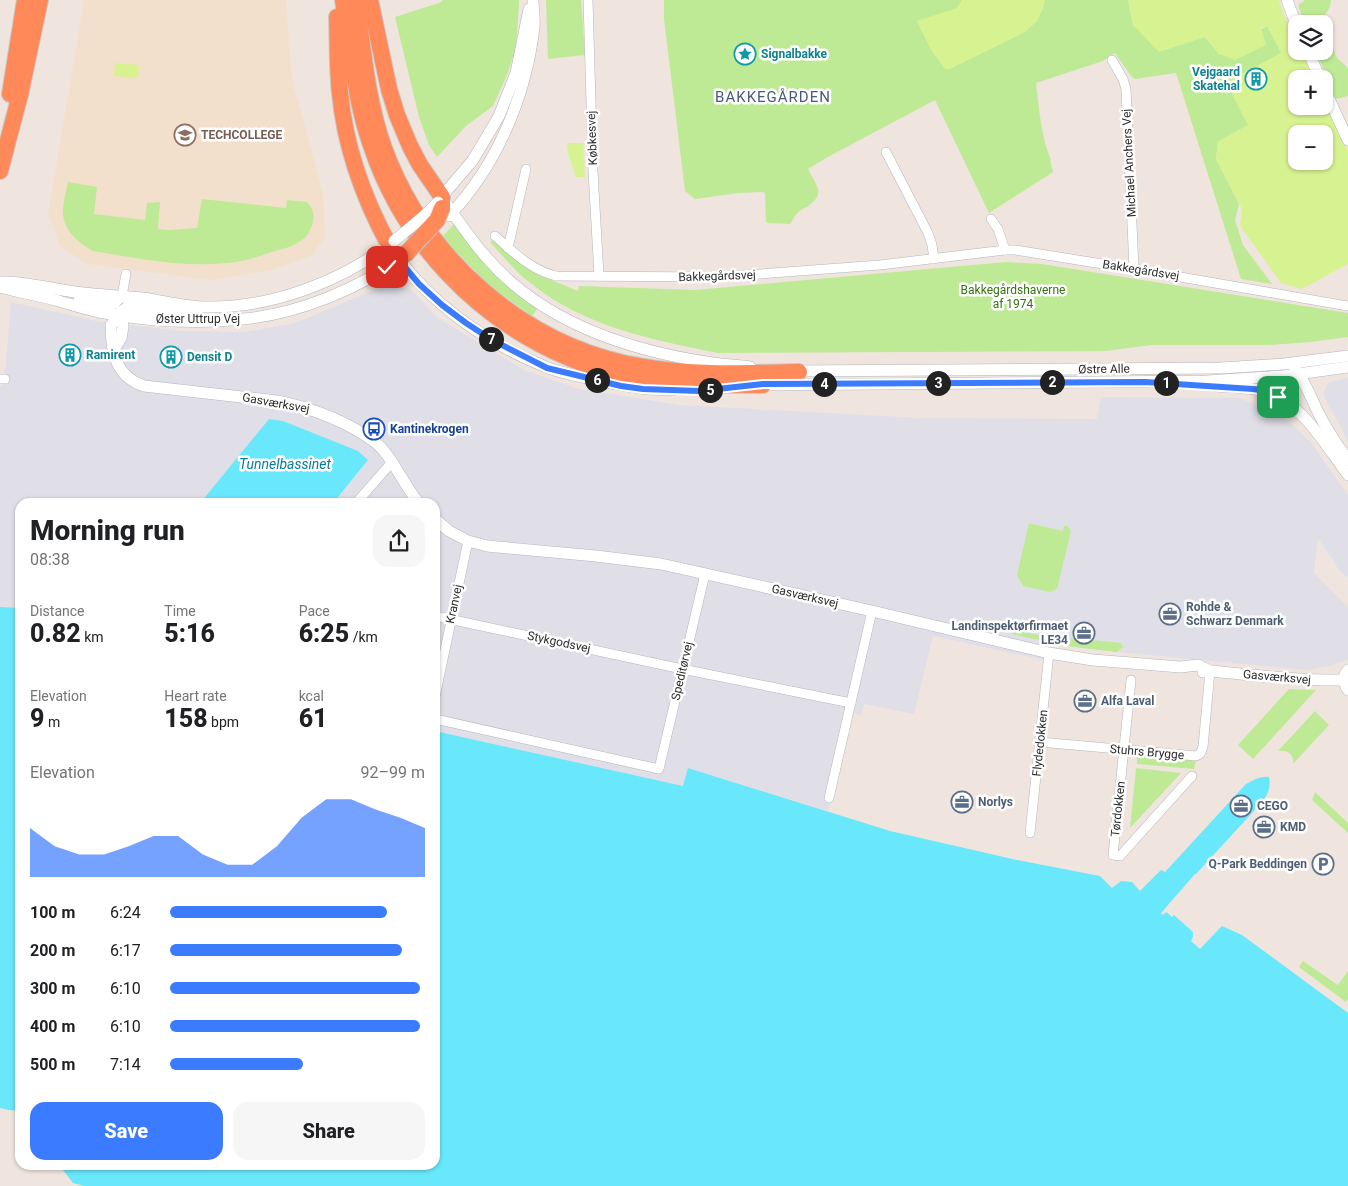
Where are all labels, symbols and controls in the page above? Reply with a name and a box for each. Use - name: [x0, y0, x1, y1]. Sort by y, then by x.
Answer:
- map controls: [1288, 15, 1333, 170]
- button: layers: [1288, 15, 1333, 60]
- place icon: Signalbakke: [733, 42, 757, 66]
- place label: Signalbakke: [761, 47, 828, 61]
- place label: Vejgaard Skatehal: [1192, 65, 1240, 93]
- building icon: Vejgaard Skatehal: [1244, 67, 1268, 91]
- button: +: [1288, 70, 1333, 115]
- district label: BAKKEGÅRDEN: [715, 88, 831, 106]
- street label: Michael Anchers Vej: [1119, 108, 1139, 218]
- street label: Købkesvej: [584, 110, 600, 166]
- school or university icon: TECHCOLLEGE: [173, 123, 197, 147]
- button: −: [1288, 125, 1333, 170]
- place label: TECHCOLLEGE: [201, 128, 283, 142]
- pin: [366, 246, 408, 288]
- icon: check: [373, 253, 401, 281]
- street label: Bakkegårdsvej: [1102, 257, 1181, 283]
- street label: Bakkegårdsvej: [678, 268, 756, 284]
- park label: Bakkegårdshaverne af 1974: [961, 283, 1065, 311]
- street label: Øster Uttrup Vej: [156, 312, 240, 326]
- pin: 7: [478, 326, 504, 352]
- text: 7: [487, 331, 496, 347]
- building icon: Ramirent: [58, 343, 82, 367]
- building icon: Densit D: [159, 345, 183, 369]
- place label: Ramirent: [86, 348, 135, 362]
- place label: Densit D: [187, 350, 232, 364]
- street label: Østre Alle: [1078, 362, 1130, 376]
- pin: 6: [584, 368, 610, 392]
- pin: 3: [926, 370, 950, 396]
- pin: 2: [1040, 370, 1064, 394]
- pin: 1: [1154, 370, 1178, 396]
- text: 6: [593, 372, 602, 388]
- pin: 4: [812, 372, 836, 396]
- text: 2: [1048, 374, 1057, 390]
- text: 3: [934, 375, 943, 391]
- text: 1: [1162, 375, 1171, 391]
- text: 4: [820, 376, 829, 392]
- pin: [1257, 376, 1299, 418]
- pin: 5: [698, 378, 722, 402]
- text: 5: [706, 382, 715, 398]
- icon: arrive: [1264, 383, 1292, 411]
- street label: Gasværksvej: [241, 390, 311, 416]
- bus stop icon: Kantinekrogen: [362, 417, 386, 441]
- place label: Kantinekrogen: [390, 422, 469, 436]
- water label: Tunnelbassinet: [239, 456, 332, 472]
- text: Morning run: [30, 514, 185, 547]
- button: share: [373, 515, 425, 567]
- text: 08:38: [30, 550, 70, 569]
- street label: Gasværksvej: [770, 582, 840, 611]
- street label: Kranvej: [443, 583, 465, 625]
- place label: Rohde & Schwarz Denmark: [1186, 600, 1284, 628]
- office icon: Rohde & Schwarz Denmark: [1158, 602, 1182, 626]
- text: Distance: [30, 603, 85, 619]
- text: Time: [164, 603, 196, 619]
- text: Pace: [299, 603, 330, 619]
- text: 0.82: [30, 619, 81, 648]
- text: 5:16: [164, 619, 215, 648]
- text: 6:25: [299, 619, 349, 648]
- place label: Landinspektørfirmaet LE34: [952, 619, 1068, 647]
- office icon: Landinspektørfirmaet LE34: [1072, 621, 1096, 645]
- street label: Stykgodsvej: [526, 628, 592, 656]
- text: km: [81, 629, 104, 645]
- text: /km: [349, 629, 378, 645]
- street label: Speditørvej: [668, 640, 696, 702]
- street label: Gasværksvej: [1242, 667, 1312, 687]
- text: Elevation: [30, 688, 87, 704]
- text: Heart rate: [164, 688, 227, 704]
- text: kcal: [299, 688, 324, 704]
- office icon: Alfa Laval: [1073, 689, 1097, 713]
- place label: Alfa Laval: [1101, 694, 1154, 708]
- text: 9: [30, 704, 44, 733]
- text: 158: [164, 704, 208, 733]
- text: 61: [299, 704, 328, 733]
- street label: Flydedokken: [1030, 709, 1050, 777]
- text: m: [44, 714, 60, 730]
- text: bpm: [208, 714, 239, 730]
- street label: Stuhrs Brygge: [1109, 742, 1185, 762]
- text: Elevation: [30, 763, 95, 782]
- text: 92–99 m: [361, 763, 425, 782]
- street label: Tørdokken: [1108, 780, 1128, 838]
- office icon: Norlys: [950, 790, 974, 814]
- office icon: CEGO: [1229, 794, 1253, 818]
- place label: Norlys: [978, 795, 1013, 809]
- place label: CEGO: [1257, 799, 1288, 813]
- office icon: KMD: [1252, 815, 1276, 839]
- place label: KMD: [1280, 820, 1306, 834]
- parking icon: Q-Park Beddingen: [1311, 852, 1335, 876]
- place label: Q-Park Beddingen: [1209, 857, 1307, 871]
- text: 100 m: [30, 903, 75, 922]
- text: 6:24: [110, 903, 141, 922]
- text: 200 m: [30, 941, 75, 960]
- text: 6:17: [110, 941, 141, 960]
- text: 300 m: [30, 979, 75, 998]
- text: 6:10: [110, 979, 141, 998]
- text: 400 m: [30, 1017, 75, 1036]
- text: 6:10: [110, 1017, 141, 1036]
- text: 500 m: [30, 1055, 75, 1074]
- text: 7:14: [110, 1055, 141, 1074]
- button: Save: [30, 1102, 223, 1160]
- button: Share: [233, 1102, 425, 1160]

